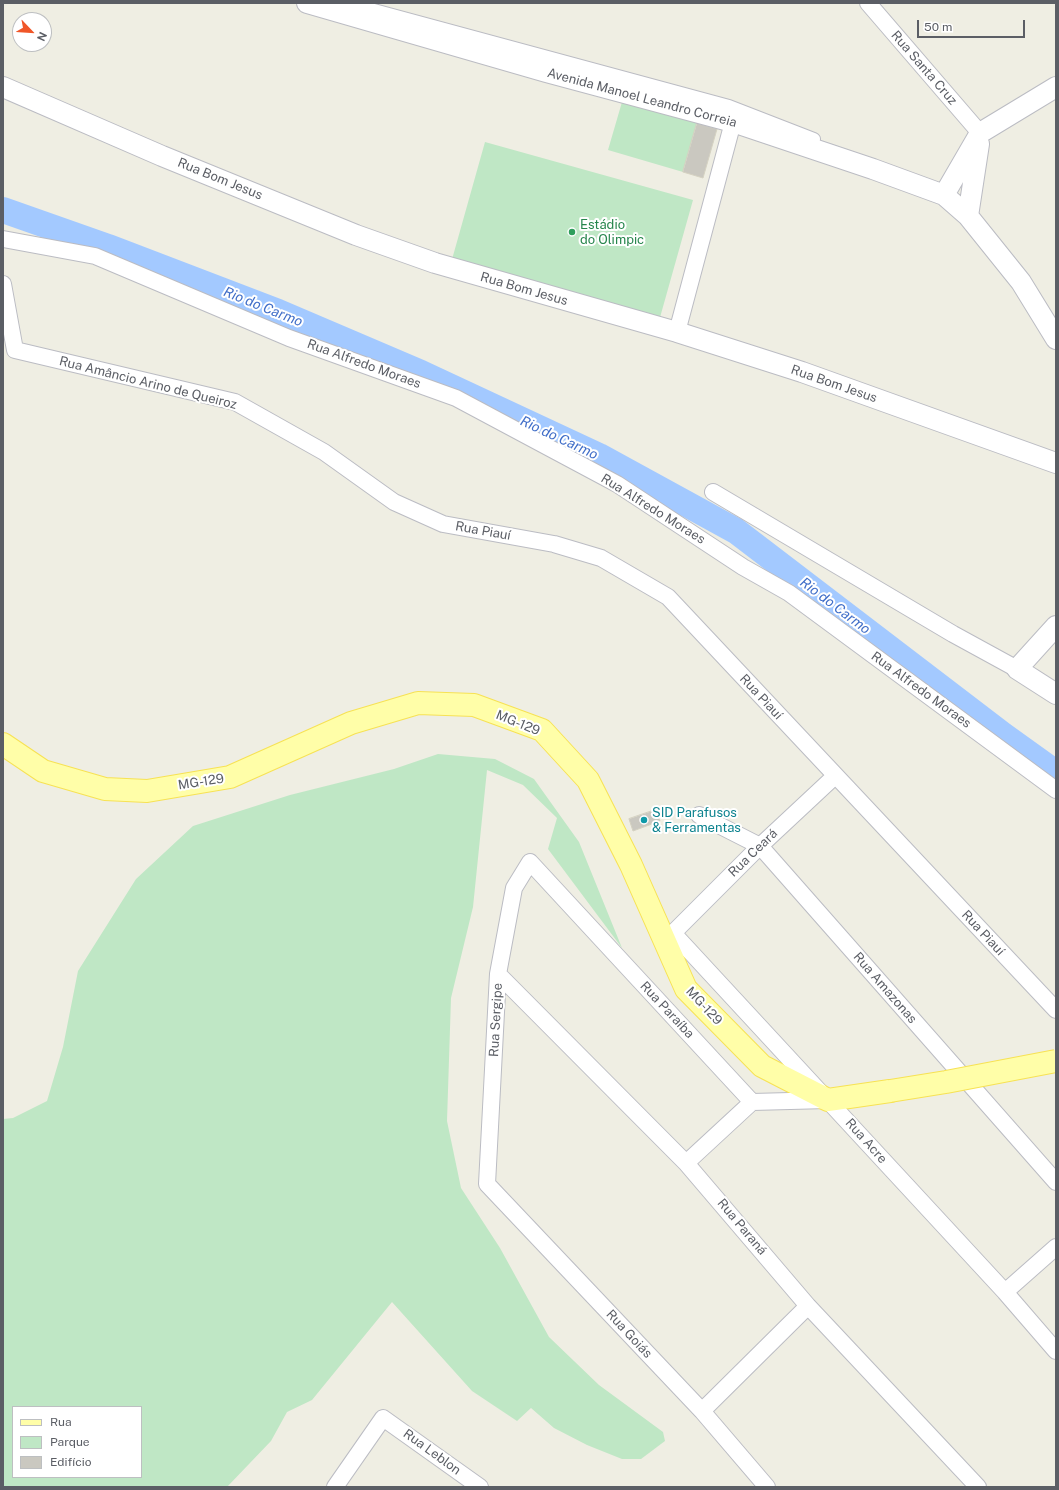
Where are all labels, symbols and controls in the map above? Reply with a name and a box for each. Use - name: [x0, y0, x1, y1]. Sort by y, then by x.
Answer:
- north arrow: [12, 12, 52, 52]
- scale bar: [919, 12, 1027, 38]
- text: 50 m: [924, 20, 952, 34]
- street label: Rua Santa Cruz: [888, 28, 960, 108]
- text: N: [35, 30, 49, 43]
- street label: Avenida Manoel Leandro Correia: [545, 65, 739, 131]
- street label: Rua Bom Jesus: [175, 155, 265, 203]
- place label: Estádio do Olimpic: [580, 217, 644, 248]
- marker: Estádio do Olimpic: [567, 227, 577, 237]
- street label: Rua Bom Jesus: [479, 269, 569, 309]
- water label: Rio do Carmo: [221, 284, 305, 330]
- street label: Rua Alfredo Moraes: [305, 336, 423, 392]
- street label: Rua Amâncio Arino de Queiroz: [57, 353, 239, 413]
- street label: Rua Bom Jesus: [789, 362, 879, 406]
- water label: Rio do Carmo: [518, 413, 600, 463]
- street label: Rua Alfredo Moraes: [598, 471, 708, 547]
- street label: Rua Piauí: [454, 518, 512, 544]
- water label: Rio do Carmo: [797, 574, 873, 638]
- street label: Rua Alfredo Moraes: [868, 648, 974, 732]
- street label: Rua Piauí: [736, 671, 786, 723]
- street label: MG-129: [494, 707, 542, 739]
- street label: MG-129: [177, 771, 225, 793]
- place label: SID Parafusos & Ferramentas: [652, 805, 741, 836]
- marker: SID Parafusos & Ferramentas: [639, 815, 649, 825]
- street label: Rua Ceará: [725, 826, 781, 880]
- street label: Rua Piauí: [958, 907, 1008, 959]
- street label: Rua Amazonas: [850, 949, 920, 1027]
- street label: Rua Paraíba: [637, 978, 697, 1042]
- street label: Rua Sergipe: [486, 983, 506, 1057]
- street label: MG-129: [683, 984, 725, 1028]
- street label: Rua Acre: [842, 1115, 890, 1167]
- street label: Rua Paraná: [714, 1196, 770, 1258]
- street label: Rua Goiás: [603, 1307, 655, 1361]
- legend: [12, 1406, 142, 1478]
- text: Rua: [50, 1415, 72, 1429]
- street label: Rua Leblon: [400, 1426, 464, 1478]
- text: Parque: [50, 1435, 90, 1449]
- text: Edifício: [50, 1455, 91, 1469]

